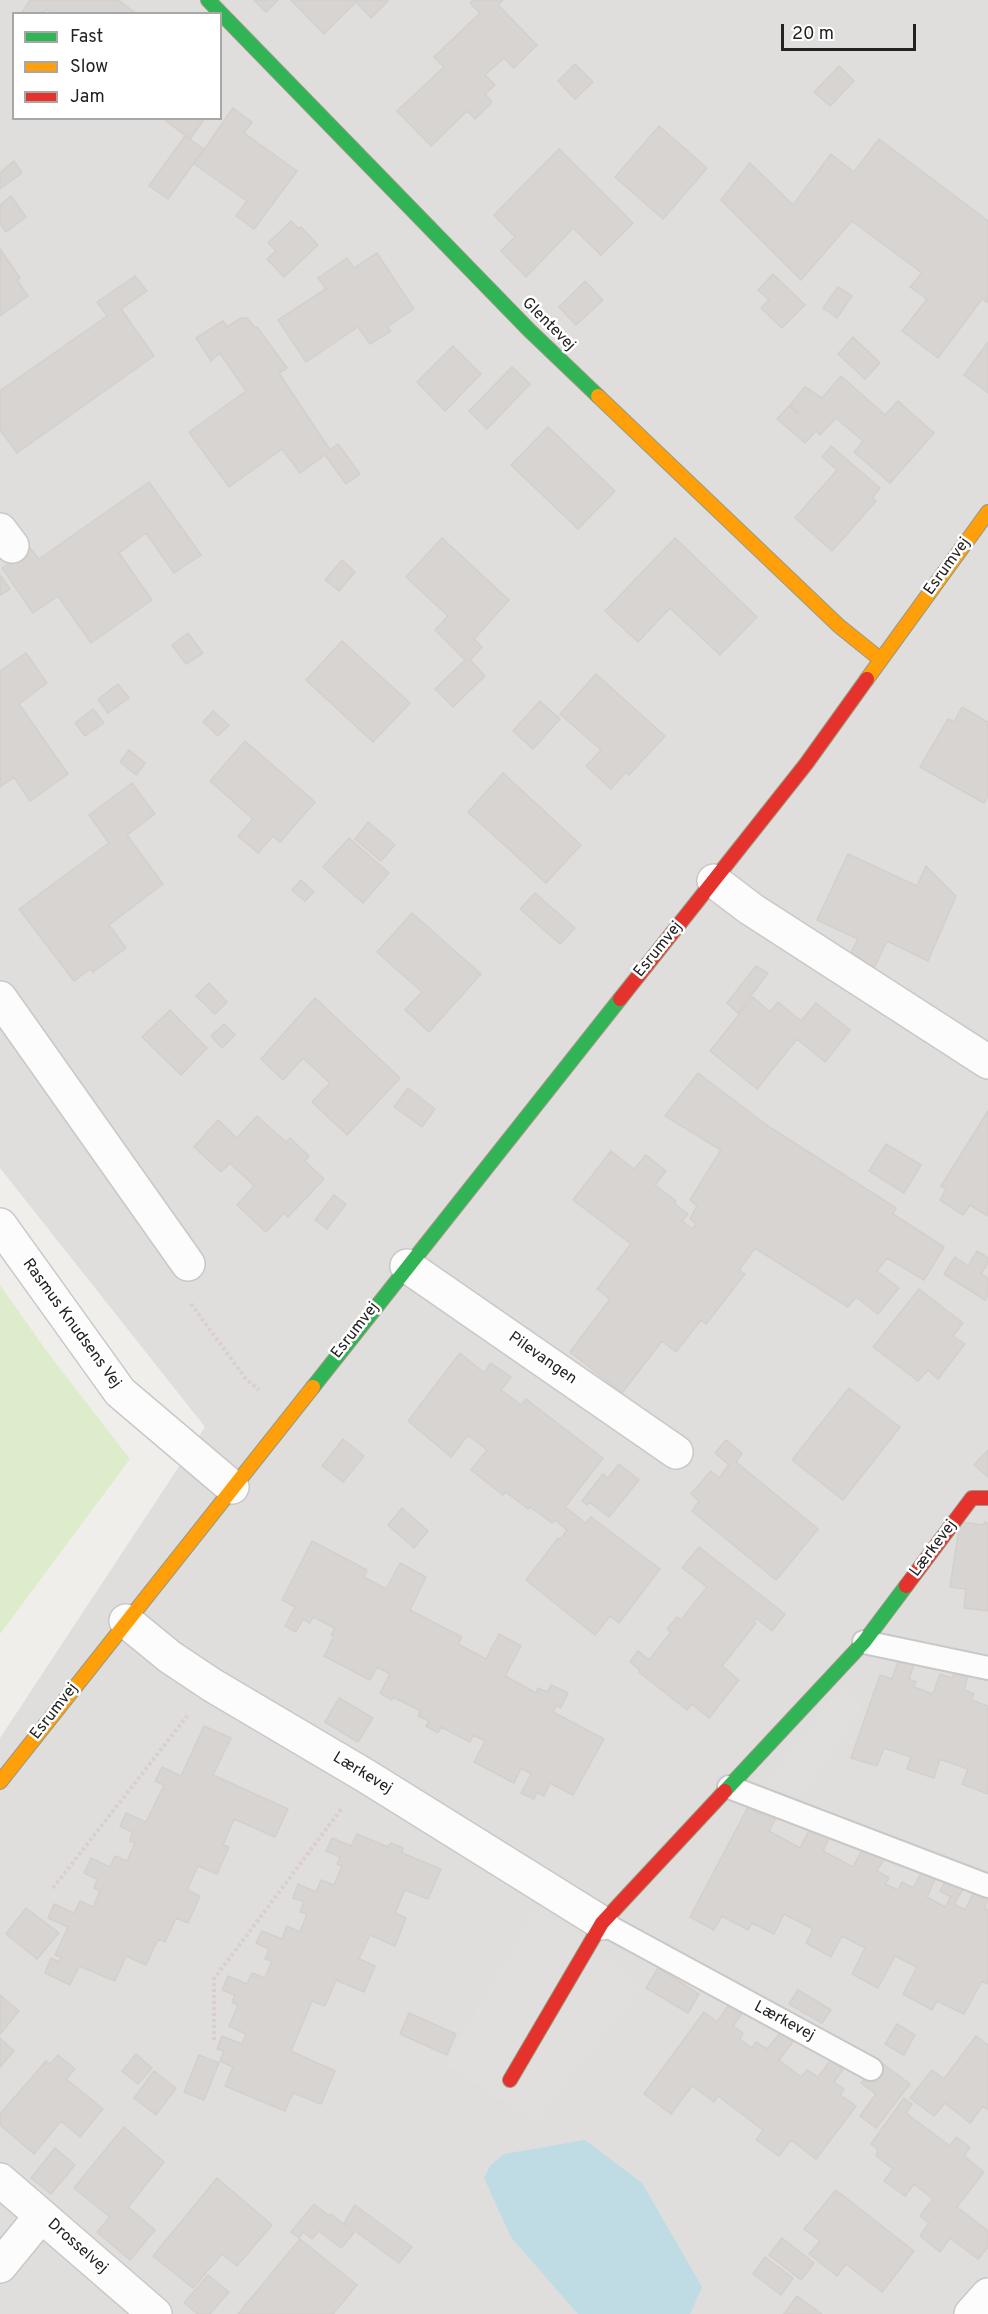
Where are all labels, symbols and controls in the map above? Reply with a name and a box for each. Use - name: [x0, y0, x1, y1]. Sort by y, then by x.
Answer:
- legend: [12, 12, 222, 120]
- scale bar: [784, 12, 919, 50]
- text: 20 m: [792, 23, 834, 46]
- text: Fast: [70, 26, 103, 49]
- text: Slow: [70, 56, 108, 79]
- text: Jam: [70, 86, 105, 109]
- street label: Glentevej: [517, 294, 579, 356]
- street label: Esrumvej: [921, 535, 975, 599]
- street label: Esrumvej: [631, 918, 687, 982]
- street label: Rasmus Knudsens Vej: [17, 1255, 125, 1393]
- street label: Esrumvej: [328, 1299, 384, 1363]
- street label: Pilevangen: [504, 1328, 580, 1390]
- street label: Lærkevej: [906, 1517, 962, 1581]
- street label: Esrumvej: [27, 1680, 83, 1744]
- street label: Lærkevej: [329, 1749, 395, 1799]
- street label: Lærkevej: [750, 1998, 818, 2046]
- street label: Drosselvej: [43, 2215, 111, 2279]

